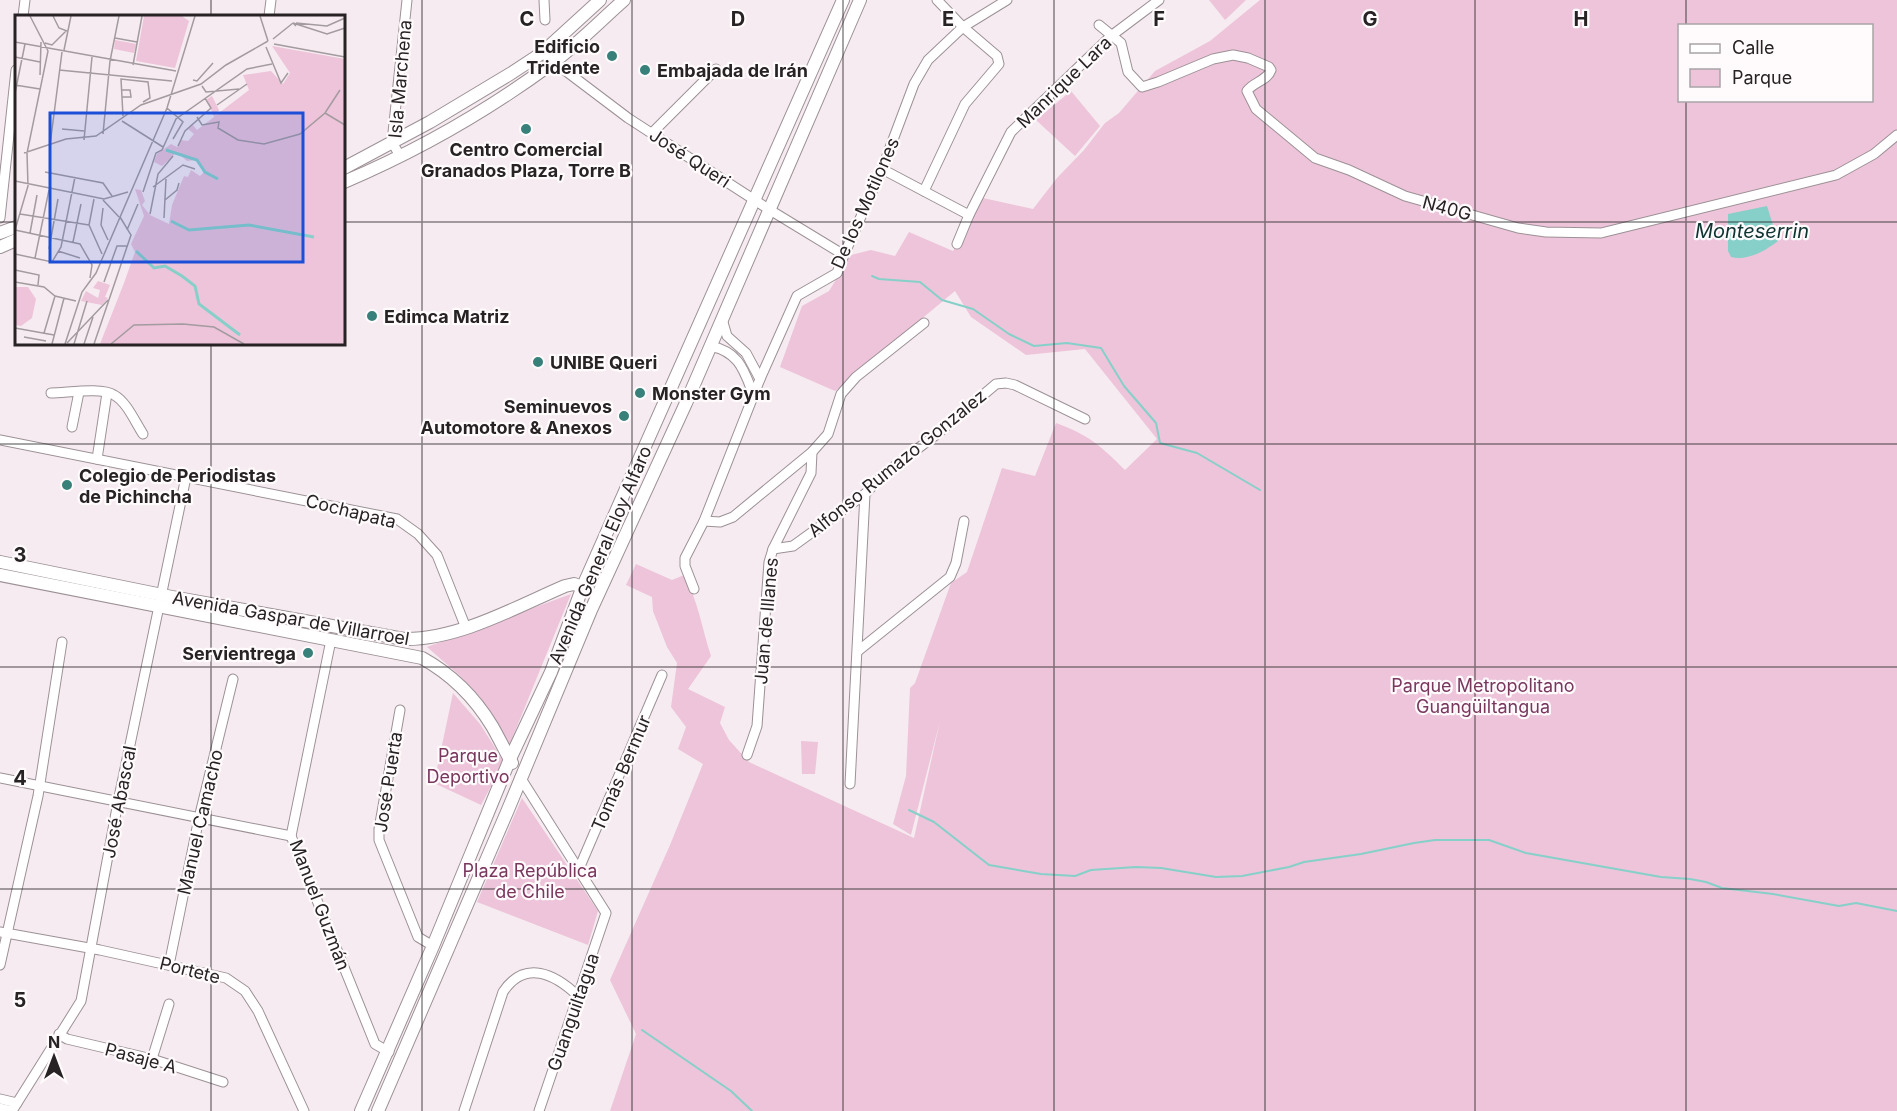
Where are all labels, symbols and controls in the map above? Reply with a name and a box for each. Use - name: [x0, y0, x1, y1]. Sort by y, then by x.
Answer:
- text: C: [520, 7, 534, 31]
- text: D: [731, 7, 745, 31]
- text: E: [942, 7, 954, 31]
- text: F: [1153, 7, 1165, 31]
- text: G: [1362, 7, 1378, 31]
- text: H: [1574, 7, 1588, 31]
- inset map: [15, 15, 345, 345]
- street label: Isla Marchena: [384, 19, 416, 139]
- legend: [1678, 24, 1873, 102]
- street label: Manrique Lara: [1013, 32, 1115, 132]
- place label: Edificio Tridente: [526, 36, 600, 78]
- text: Calle: [1732, 37, 1774, 58]
- marker: Edificio Tridente: [605, 49, 619, 63]
- place label: Embajada de Irán: [657, 60, 808, 81]
- marker: Embajada de Irán: [638, 63, 652, 77]
- text: Parque: [1732, 67, 1792, 88]
- marker: Centro Comercial Granados Plaza, Torre B: [519, 122, 533, 136]
- street label: José Queri: [646, 124, 734, 192]
- street label: De los Motilones: [827, 134, 903, 272]
- place label: Centro Comercial Granados Plaza, Torre B: [421, 139, 631, 181]
- street label: N40G: [1420, 191, 1474, 225]
- water label: Monteserrin: [1695, 219, 1809, 243]
- place label: Edimca Matriz: [384, 306, 510, 327]
- marker: Edimca Matriz: [365, 309, 379, 323]
- place label: UNIBE Queri: [550, 352, 657, 373]
- marker: UNIBE Queri: [531, 355, 545, 369]
- place label: Monster Gym: [652, 383, 771, 404]
- street label: Alfonso Rumazo Gonzalez: [804, 385, 990, 541]
- marker: Monster Gym: [633, 386, 647, 400]
- place label: Seminuevos Automotore & Anexos: [421, 396, 612, 438]
- marker: Seminuevos Automotore & Anexos: [617, 409, 631, 423]
- street label: Avenida General Eloy Alfaro: [544, 443, 656, 667]
- place label: Colegio de Periodistas de Pichincha: [79, 465, 276, 507]
- marker: Colegio de Periodistas de Pichincha: [60, 478, 74, 492]
- street label: Cochapata: [304, 490, 398, 532]
- text: 3: [14, 543, 26, 567]
- street label: Juan de Illanes: [750, 557, 782, 685]
- street label: Avenida Gaspar de Villarroel: [171, 587, 411, 649]
- place label: Servientrega: [182, 643, 296, 664]
- marker: Servientrega: [301, 646, 315, 660]
- park label: Parque Metropolitano Guangüiltangua: [1391, 675, 1575, 717]
- street label: Tomás Bermur: [587, 712, 655, 834]
- street label: José Puerta: [370, 730, 406, 834]
- street label: José Abascal: [98, 744, 140, 860]
- park label: Parque Deportivo: [426, 745, 510, 787]
- street label: Manuel Camacho: [173, 747, 227, 897]
- text: 4: [13, 766, 27, 790]
- street label: Manuel Guzmán: [285, 837, 355, 973]
- park label: Plaza República de Chile: [463, 860, 597, 902]
- street label: Guanguiltagua: [543, 950, 603, 1074]
- street label: Portete: [158, 952, 222, 988]
- text: 5: [14, 988, 26, 1012]
- north arrow: [24, 1027, 84, 1087]
- text: N: [48, 1032, 60, 1052]
- street label: Pasaje A: [103, 1038, 179, 1078]

